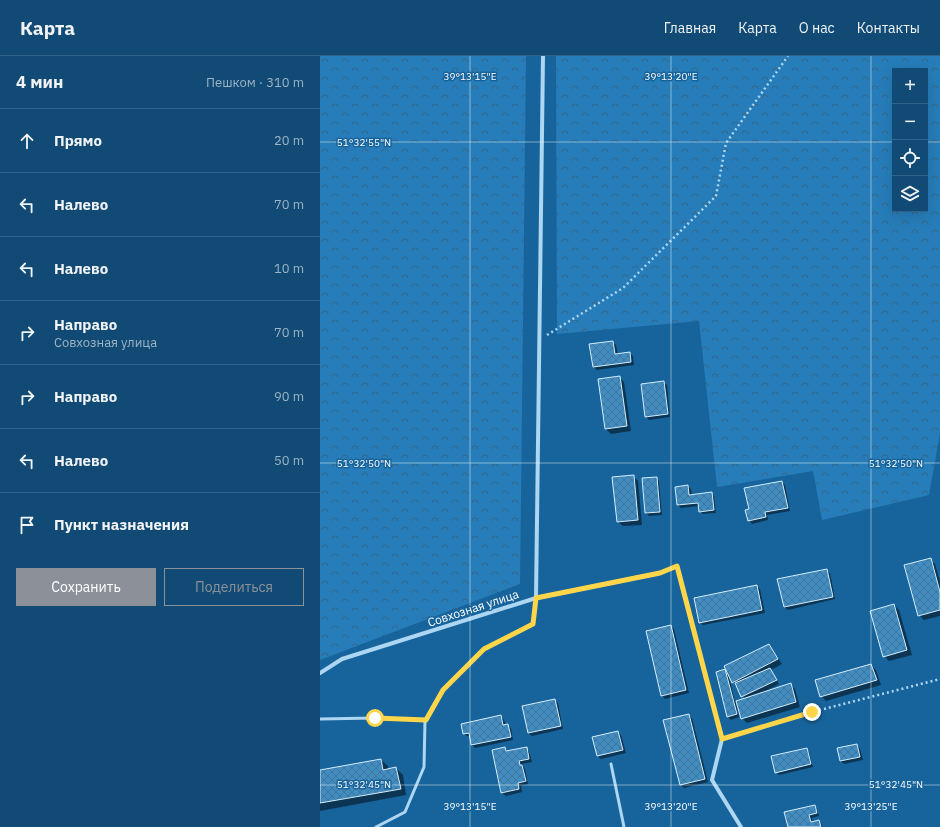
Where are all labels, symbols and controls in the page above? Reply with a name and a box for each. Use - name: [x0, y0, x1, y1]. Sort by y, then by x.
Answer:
- text: Карта: [20, 16, 75, 40]
- text: Главная: [664, 19, 716, 37]
- text: Карта: [738, 19, 777, 37]
- text: О нас: [799, 19, 835, 37]
- text: Контакты: [857, 19, 920, 37]
- map controls: [892, 68, 928, 212]
- button: +: [892, 68, 928, 104]
- text: 39°13'15"E: [443, 70, 497, 83]
- text: 39°13'20"E: [644, 70, 698, 83]
- text: 4 мин: [16, 71, 63, 93]
- text: Пешком · 310 m: [206, 74, 304, 91]
- button: −: [892, 104, 928, 140]
- icon: ahead: [16, 130, 38, 152]
- text: Прямо: [54, 131, 102, 150]
- text: 20 m: [274, 132, 304, 149]
- text: 51°32'55"N: [337, 136, 391, 149]
- button: locate: [892, 140, 928, 176]
- button: layers: [892, 176, 928, 212]
- icon: left: [16, 194, 38, 216]
- text: Налево: [54, 195, 108, 214]
- text: 70 m: [274, 196, 304, 213]
- icon: left: [16, 258, 38, 280]
- text: Налево: [54, 259, 108, 278]
- text: 10 m: [274, 260, 304, 277]
- text: Направо: [54, 315, 117, 334]
- icon: right: [16, 322, 38, 344]
- text: 70 m: [274, 324, 304, 341]
- text: Совхозная улица: [54, 334, 157, 351]
- icon: right: [16, 386, 38, 408]
- text: Направо: [54, 387, 117, 406]
- text: 90 m: [274, 388, 304, 405]
- icon: left: [16, 450, 38, 472]
- text: Налево: [54, 451, 108, 470]
- text: 50 m: [274, 452, 304, 469]
- text: 51°32'50"N: [337, 457, 391, 470]
- text: 51°32'50"N: [869, 457, 923, 470]
- icon: arrive: [16, 514, 38, 536]
- text: Пункт назначения: [54, 515, 189, 534]
- button: Сохранить: [16, 568, 156, 606]
- button: Поделиться: [164, 568, 304, 606]
- street label: Совхозная улица: [425, 586, 521, 630]
- route end: [803, 703, 821, 721]
- route start: [366, 709, 384, 727]
- text: 51°32'45"N: [337, 778, 391, 791]
- text: 51°32'45"N: [869, 778, 923, 791]
- text: 39°13'15"E: [443, 800, 497, 813]
- text: 39°13'20"E: [644, 800, 698, 813]
- text: 39°13'25"E: [844, 800, 898, 813]

